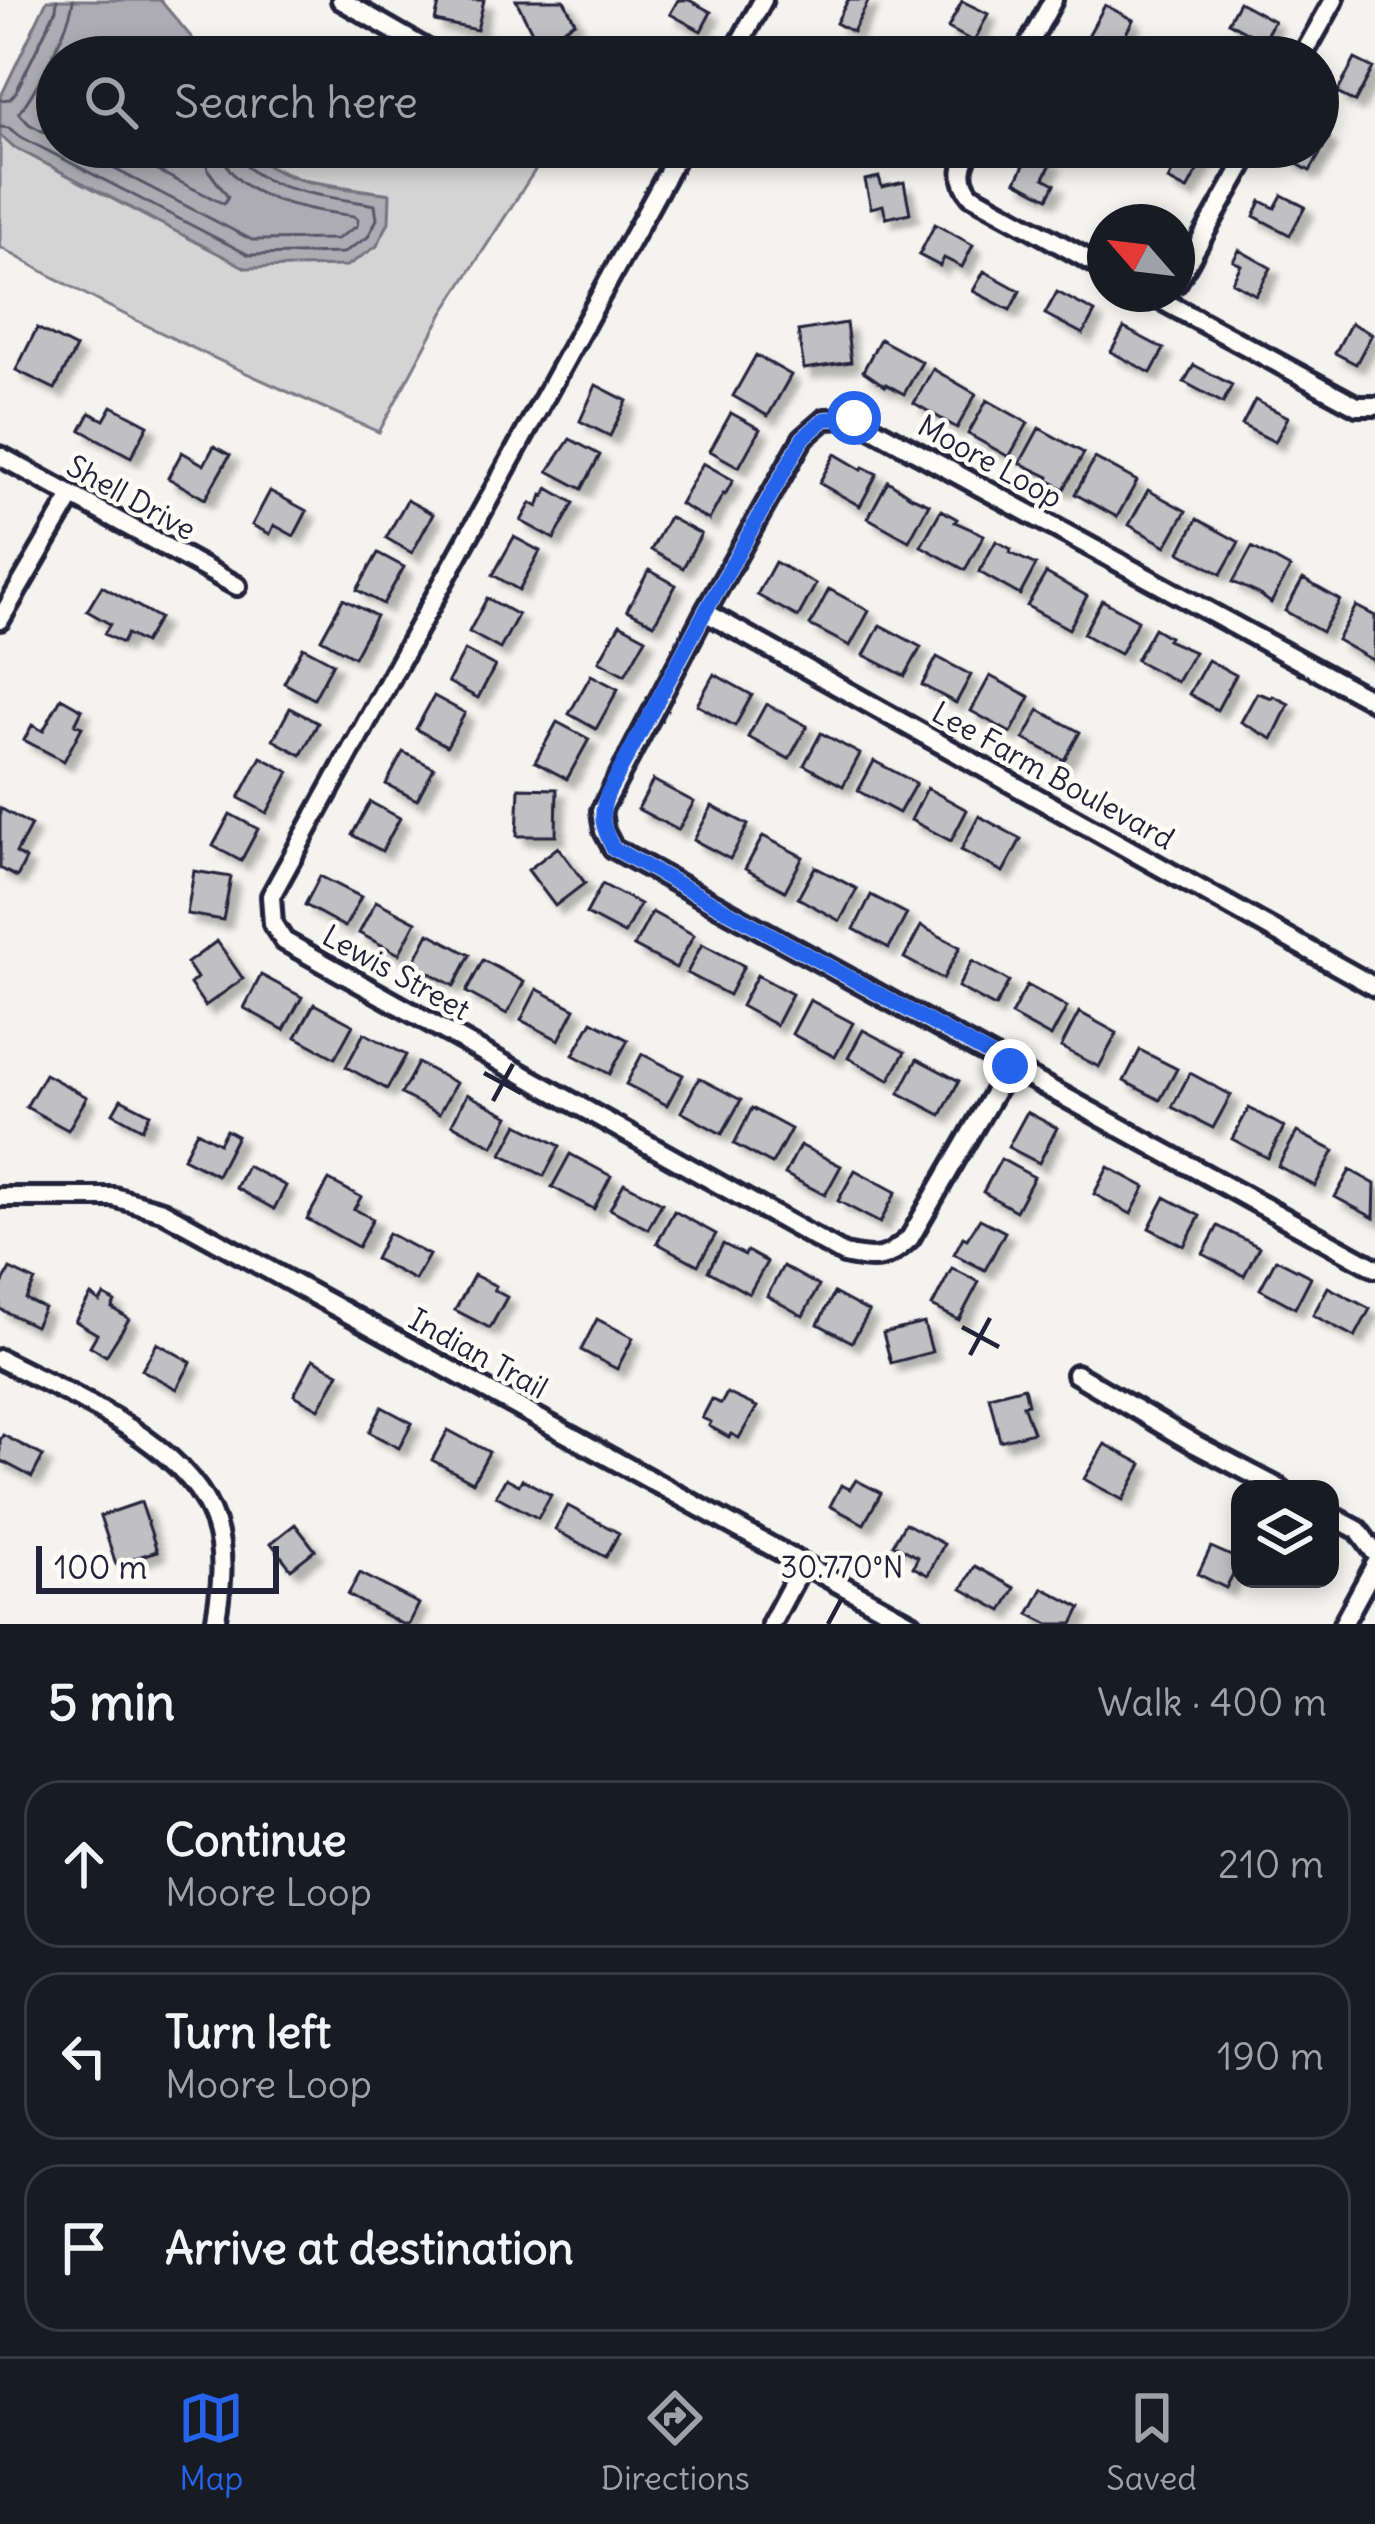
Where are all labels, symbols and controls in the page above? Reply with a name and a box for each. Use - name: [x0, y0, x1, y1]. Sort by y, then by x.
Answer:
- search box: [36, 36, 1339, 168]
- icon: search: [78, 69, 144, 135]
- text: Search here: [174, 74, 418, 130]
- north arrow: [1087, 204, 1195, 312]
- route start: [827, 391, 881, 445]
- street label: Moore Loop: [912, 406, 1069, 516]
- street label: Shell Drive: [60, 446, 203, 548]
- street label: Lee Farm Boulevard: [926, 693, 1181, 857]
- street label: Lewis Street: [316, 916, 477, 1028]
- route end: [983, 1039, 1037, 1093]
- street label: Indian Trail: [403, 1300, 554, 1407]
- map controls: [1231, 1480, 1339, 1588]
- button: layers: [1231, 1480, 1339, 1588]
- scale bar: [36, 1540, 279, 1593]
- text: 100 m: [54, 1546, 147, 1588]
- text: 30.770°N: [781, 1548, 903, 1586]
- text: 5 min: [48, 1670, 175, 1734]
- text: Walk · 400 m: [1097, 1678, 1327, 1727]
- text: Continue: [165, 1812, 347, 1868]
- icon: ahead: [51, 1831, 117, 1897]
- text: 210 m: [1218, 1840, 1324, 1889]
- text: Moore Loop: [165, 1868, 372, 1917]
- text: Turn left: [165, 2004, 331, 2060]
- icon: left: [51, 2023, 117, 2089]
- text: 190 m: [1217, 2032, 1324, 2081]
- text: Moore Loop: [165, 2060, 372, 2109]
- icon: arrive: [51, 2215, 117, 2281]
- text: Arrive at destination: [165, 2220, 574, 2276]
- tab: Map: [178, 2385, 244, 2499]
- tab: Directions: [601, 2385, 750, 2499]
- tab: Saved: [1106, 2385, 1197, 2499]

